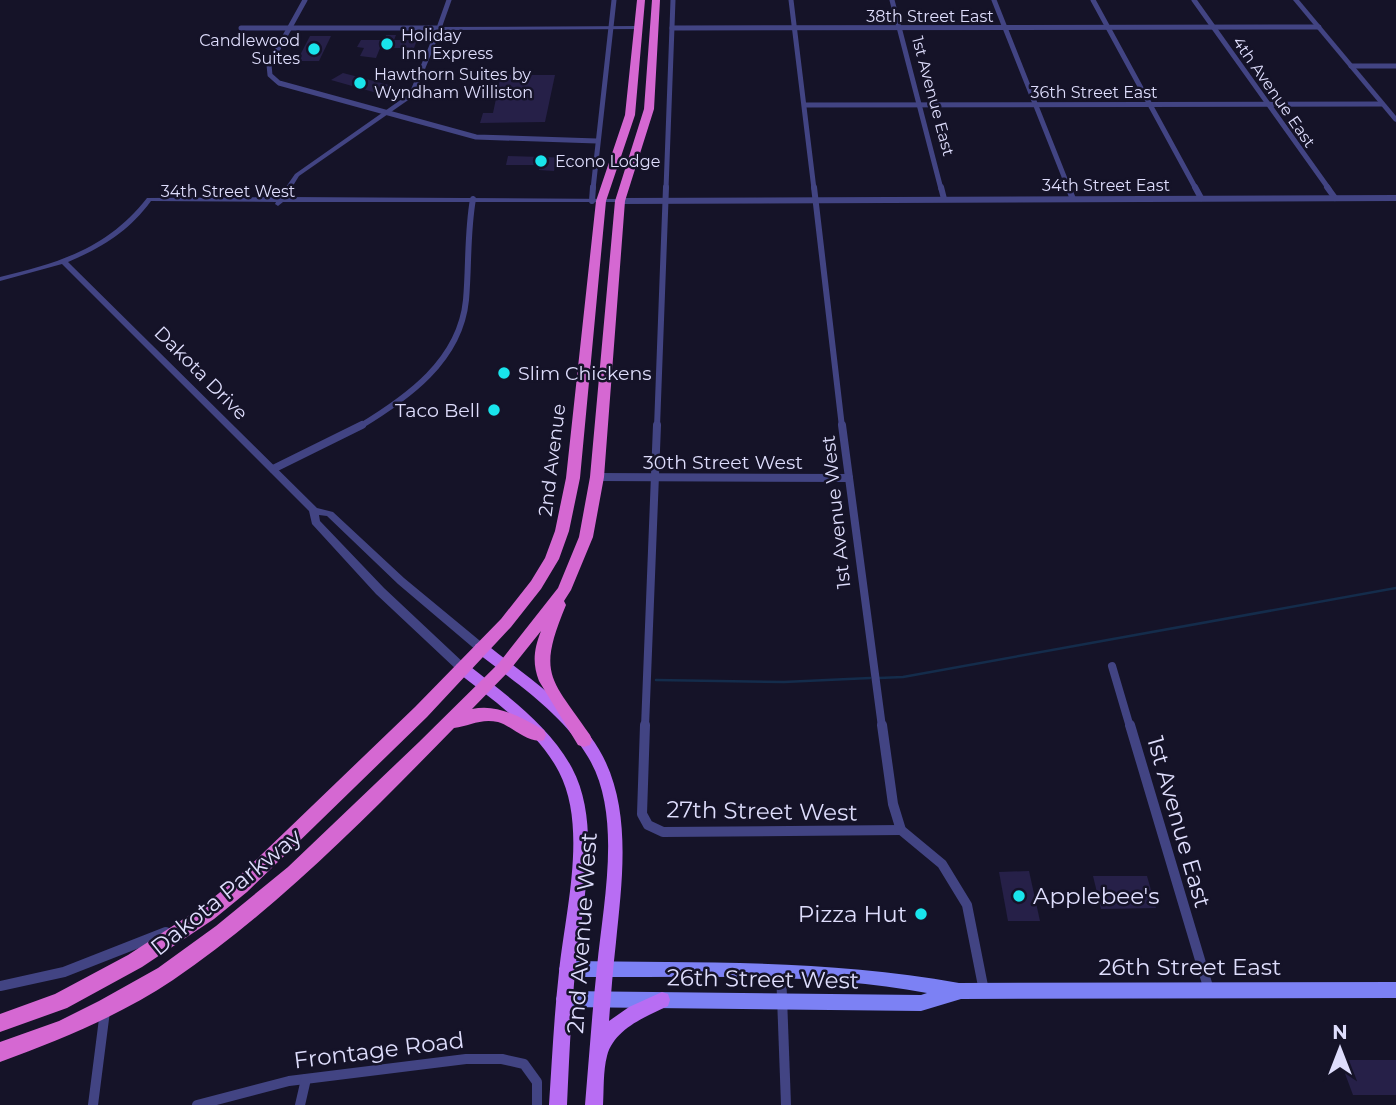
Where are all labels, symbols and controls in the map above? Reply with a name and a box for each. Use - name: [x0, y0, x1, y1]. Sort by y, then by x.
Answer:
- street label: 38th Street East: [866, 7, 994, 26]
- place label: Holiday Inn Express: [401, 26, 493, 63]
- place label: Candlewood Suites: [199, 31, 300, 68]
- street label: 4th Avenue East: [1229, 33, 1320, 152]
- street label: 1st Avenue East: [908, 34, 958, 158]
- marker: Holiday Inn Express: [379, 36, 395, 52]
- marker: Candlewood Suites: [306, 41, 322, 57]
- place label: Hawthorn Suites by Wyndham Williston: [374, 65, 533, 102]
- marker: Hawthorn Suites by Wyndham Williston: [352, 75, 368, 91]
- street label: 36th Street East: [1030, 83, 1158, 102]
- place label: Econo Lodge: [555, 152, 660, 171]
- marker: Econo Lodge: [533, 153, 549, 169]
- street label: 34th Street East: [1042, 176, 1170, 195]
- street label: 34th Street West: [161, 182, 296, 201]
- street label: Dakota Drive: [149, 321, 253, 425]
- place label: Slim Chickens: [518, 362, 652, 385]
- marker: Slim Chickens: [496, 365, 512, 381]
- place label: Taco Bell: [395, 399, 480, 422]
- marker: Taco Bell: [486, 402, 502, 418]
- street label: 2nd Avenue: [534, 402, 570, 518]
- street label: 1st Avenue West: [816, 434, 855, 590]
- street label: 30th Street West: [643, 451, 803, 474]
- street label: 1st Avenue East: [1141, 733, 1217, 911]
- street label: 27th Street West: [666, 795, 858, 827]
- street label: Dakota Parkway: [145, 822, 307, 961]
- street label: 2nd Avenue West: [561, 831, 603, 1035]
- place label: Applebee's: [1033, 882, 1159, 910]
- marker: Applebee's: [1011, 888, 1027, 904]
- place label: Pizza Hut: [798, 900, 907, 928]
- marker: Pizza Hut: [913, 906, 929, 922]
- street label: 26th Street East: [1099, 953, 1281, 981]
- street label: 26th Street West: [667, 963, 859, 995]
- north arrow: [1305, 1014, 1375, 1084]
- text: N: [1332, 1021, 1348, 1044]
- street label: Frontage Road: [292, 1026, 466, 1074]

